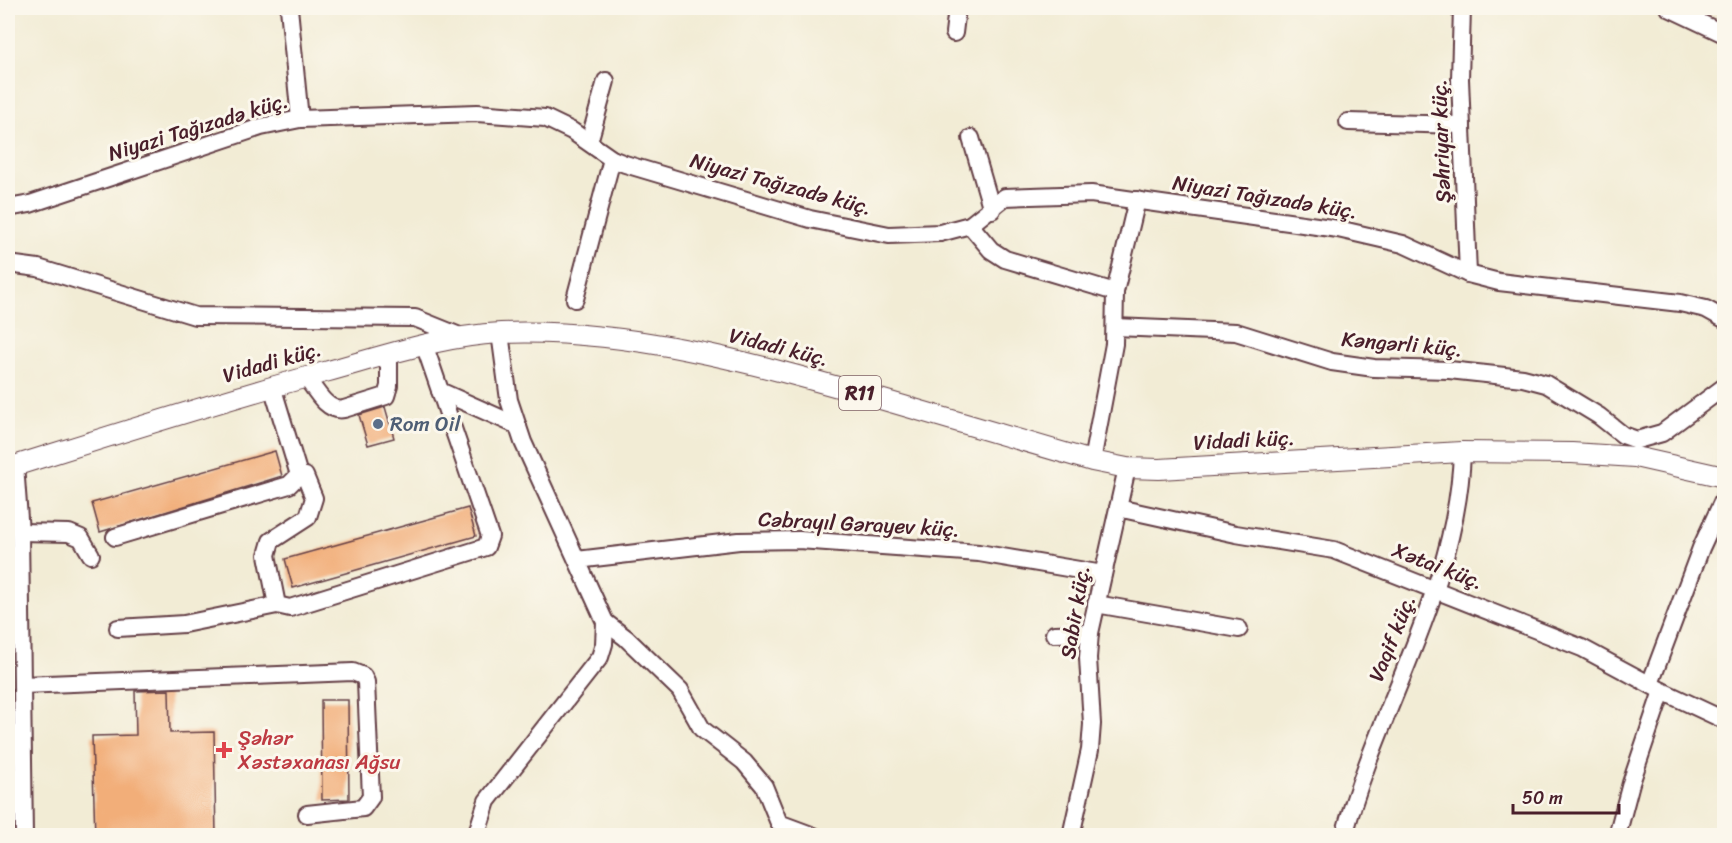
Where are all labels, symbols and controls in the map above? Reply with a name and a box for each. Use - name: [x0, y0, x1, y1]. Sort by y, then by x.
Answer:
- street label: Şəhriyar küç.: [1420, 78, 1462, 204]
- street label: Niyazi Tağızadə küç.: [103, 82, 293, 172]
- street label: Niyazi Tağızadə küç.: [686, 141, 876, 227]
- street label: Niyazi Tağızadə küç.: [1170, 164, 1360, 230]
- street label: Vidadi küç.: [725, 316, 833, 378]
- street label: Kəngərli küç.: [1340, 320, 1464, 368]
- street label: Vidadi küç.: [218, 330, 326, 394]
- road number: R11: [839, 376, 881, 410]
- place label: Rom Oil: [390, 405, 461, 443]
- marker: Rom Oil: [371, 417, 385, 431]
- street label: Vidadi küç.: [1192, 418, 1296, 462]
- street label: Cəbrayıl Gərayev küç.: [757, 500, 961, 548]
- street label: Xətai küç.: [1386, 531, 1489, 601]
- street label: Sabir küç.: [1049, 562, 1101, 662]
- street label: Vaqif küç.: [1357, 589, 1427, 687]
- place label: Şəhər Xəstəxanası Ağsu: [237, 719, 401, 781]
- marker: Şəhər Xəstəxanası Ağsu: [215, 741, 233, 759]
- scale bar: [1513, 777, 1620, 815]
- text: 50 m: [1522, 782, 1563, 814]

